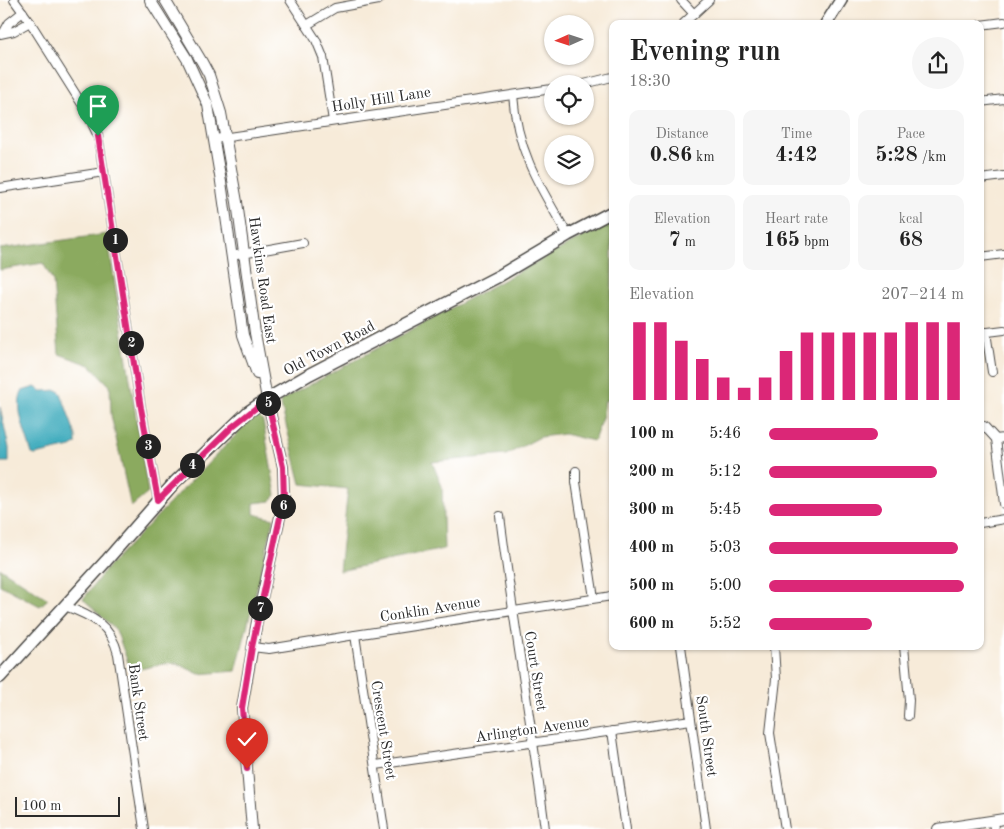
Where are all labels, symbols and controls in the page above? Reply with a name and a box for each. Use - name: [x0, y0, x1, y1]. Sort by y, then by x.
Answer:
- north arrow: [544, 15, 594, 65]
- map controls: [544, 15, 594, 185]
- button: share: [912, 37, 964, 89]
- text: Evening run: [629, 39, 781, 67]
- text: 18:30: [629, 74, 671, 90]
- button: locate: [544, 75, 594, 125]
- pin: [77, 85, 119, 136]
- street label: Holly Hill Lane: [331, 85, 432, 116]
- icon: arrive: [84, 92, 112, 120]
- text: Distance: [656, 127, 709, 141]
- text: Time: [781, 127, 812, 141]
- text: Pace: [897, 127, 925, 141]
- button: layers: [544, 135, 594, 185]
- text: 0.86: [650, 145, 692, 166]
- text: 4:42: [775, 145, 818, 166]
- text: 5:28: [875, 145, 918, 166]
- text: km: [692, 150, 715, 164]
- text: /km: [918, 150, 946, 164]
- text: Elevation: [654, 212, 711, 226]
- text: Heart rate: [765, 212, 828, 226]
- text: kcal: [899, 212, 923, 226]
- street label: Hawkins Road East: [245, 216, 278, 345]
- pin: 1: [102, 228, 128, 252]
- text: 7: [669, 230, 681, 251]
- text: 165: [763, 230, 800, 251]
- text: 68: [899, 230, 923, 251]
- text: 1: [111, 233, 120, 247]
- text: m: [681, 235, 696, 249]
- text: bpm: [800, 235, 830, 249]
- text: Elevation: [629, 287, 694, 303]
- text: 207–214 m: [881, 287, 964, 303]
- street label: Old Town Road: [282, 319, 378, 380]
- pin: 2: [118, 330, 144, 356]
- text: 2: [127, 336, 136, 350]
- pin: 5: [256, 390, 280, 416]
- text: 5: [264, 396, 273, 410]
- text: 100 m: [629, 426, 674, 442]
- text: 5:46: [709, 426, 741, 442]
- pin: 3: [136, 434, 160, 458]
- text: 3: [144, 439, 153, 453]
- pin: 4: [180, 452, 204, 478]
- text: 4: [188, 458, 197, 472]
- text: 200 m: [629, 464, 674, 480]
- text: 5:12: [709, 464, 741, 480]
- pin: 6: [270, 494, 296, 518]
- text: 6: [279, 499, 288, 513]
- text: 300 m: [629, 502, 674, 518]
- text: 5:45: [709, 502, 741, 518]
- text: 400 m: [629, 540, 674, 556]
- text: 5:03: [709, 540, 741, 556]
- text: 500 m: [629, 578, 674, 594]
- text: 5:00: [709, 578, 741, 594]
- street label: Conklin Avenue: [379, 595, 482, 626]
- pin: 7: [248, 596, 272, 620]
- text: 7: [256, 601, 265, 615]
- text: 600 m: [629, 616, 674, 632]
- text: 5:52: [709, 616, 741, 632]
- street label: Court Street: [521, 630, 548, 712]
- street label: Bank Street: [125, 663, 150, 742]
- street label: Crescent Street: [367, 679, 398, 781]
- street label: South Street: [692, 695, 719, 778]
- street label: Arlington Avenue: [474, 715, 590, 746]
- pin: [226, 718, 268, 769]
- icon: check: [233, 725, 261, 753]
- scale bar: [15, 794, 120, 817]
- text: 100 m: [22, 799, 61, 813]

